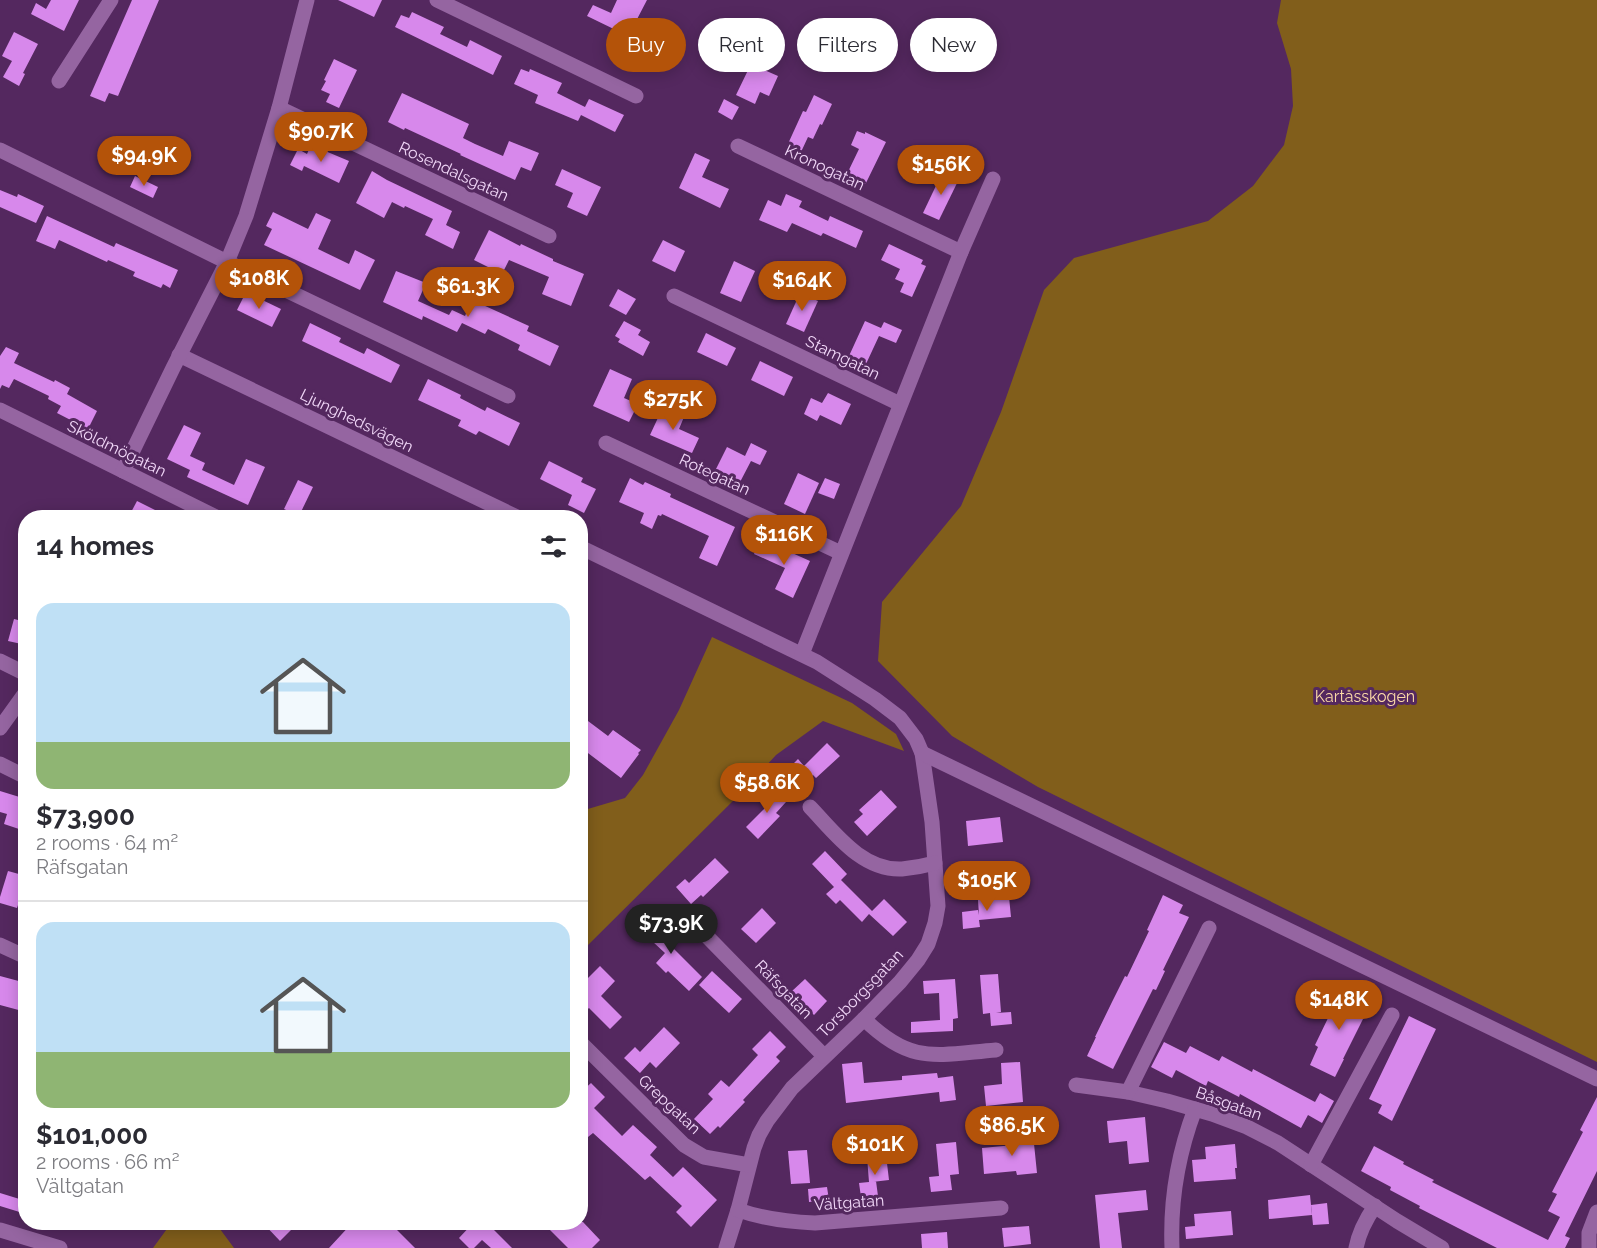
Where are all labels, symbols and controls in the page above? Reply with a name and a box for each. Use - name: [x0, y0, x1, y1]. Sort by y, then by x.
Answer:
- chip: Buy: [606, 18, 686, 72]
- chip: Rent: [698, 18, 785, 72]
- chip: Filters: [797, 18, 898, 72]
- chip: New: [910, 18, 997, 72]
- pin: $90.7K: [272, 112, 370, 163]
- text: $90.7K: [288, 119, 354, 143]
- pin: $94.9K: [95, 136, 193, 187]
- street label: Rosendalsgatan: [396, 138, 512, 205]
- street label: Kronogatan: [782, 141, 868, 194]
- text: $94.9K: [111, 143, 177, 167]
- pin: $156K: [899, 145, 983, 196]
- text: $156K: [911, 152, 971, 176]
- pin: $108K: [217, 259, 301, 310]
- pin: $164K: [760, 261, 844, 312]
- text: $108K: [229, 266, 289, 290]
- pin: $61.3K: [419, 267, 517, 318]
- text: $164K: [772, 268, 832, 292]
- text: $61.3K: [436, 274, 500, 298]
- street label: Stamgatan: [803, 331, 883, 384]
- pin: $275K: [631, 380, 715, 431]
- street label: Ljunghedsvägen: [297, 385, 416, 456]
- text: $275K: [643, 387, 703, 411]
- street label: Sköldmögatan: [64, 416, 169, 481]
- street label: Rotegatan: [676, 450, 753, 499]
- pin: $116K: [742, 515, 826, 566]
- text: $116K: [755, 522, 813, 546]
- icon: filters: [537, 530, 570, 563]
- text: 14 homes: [36, 531, 154, 561]
- icon: home: [249, 642, 357, 750]
- park label: Kartåsskogen: [1315, 687, 1415, 706]
- pin: $58.6K: [718, 763, 816, 814]
- text: $58.6K: [734, 770, 800, 794]
- text: $73,900: [36, 801, 135, 831]
- text: 2 rooms · 64 m²: [36, 831, 178, 855]
- text: Räfsgatan: [36, 855, 128, 879]
- pin: $105K: [945, 861, 1029, 912]
- text: $105K: [957, 868, 1017, 892]
- pin: $73.9K: [622, 904, 720, 955]
- text: $73.9K: [639, 911, 703, 935]
- street label: Torsborgsgatan: [814, 945, 907, 1041]
- street label: Räfsgatan: [751, 956, 816, 1023]
- icon: home: [249, 961, 357, 1069]
- pin: $148K: [1297, 980, 1381, 1031]
- text: $148K: [1309, 987, 1369, 1011]
- street label: Grepgatan: [635, 1071, 705, 1138]
- street label: Båsgatan: [1193, 1083, 1265, 1124]
- pin: $86.5K: [963, 1106, 1061, 1157]
- text: $86.5K: [979, 1113, 1045, 1137]
- text: $101,000: [36, 1120, 148, 1150]
- pin: $101K: [833, 1125, 917, 1176]
- text: $101K: [846, 1132, 904, 1156]
- text: 2 rooms · 66 m²: [36, 1150, 179, 1174]
- text: Vältgatan: [36, 1174, 124, 1198]
- street label: Vältgatan: [813, 1191, 885, 1214]

